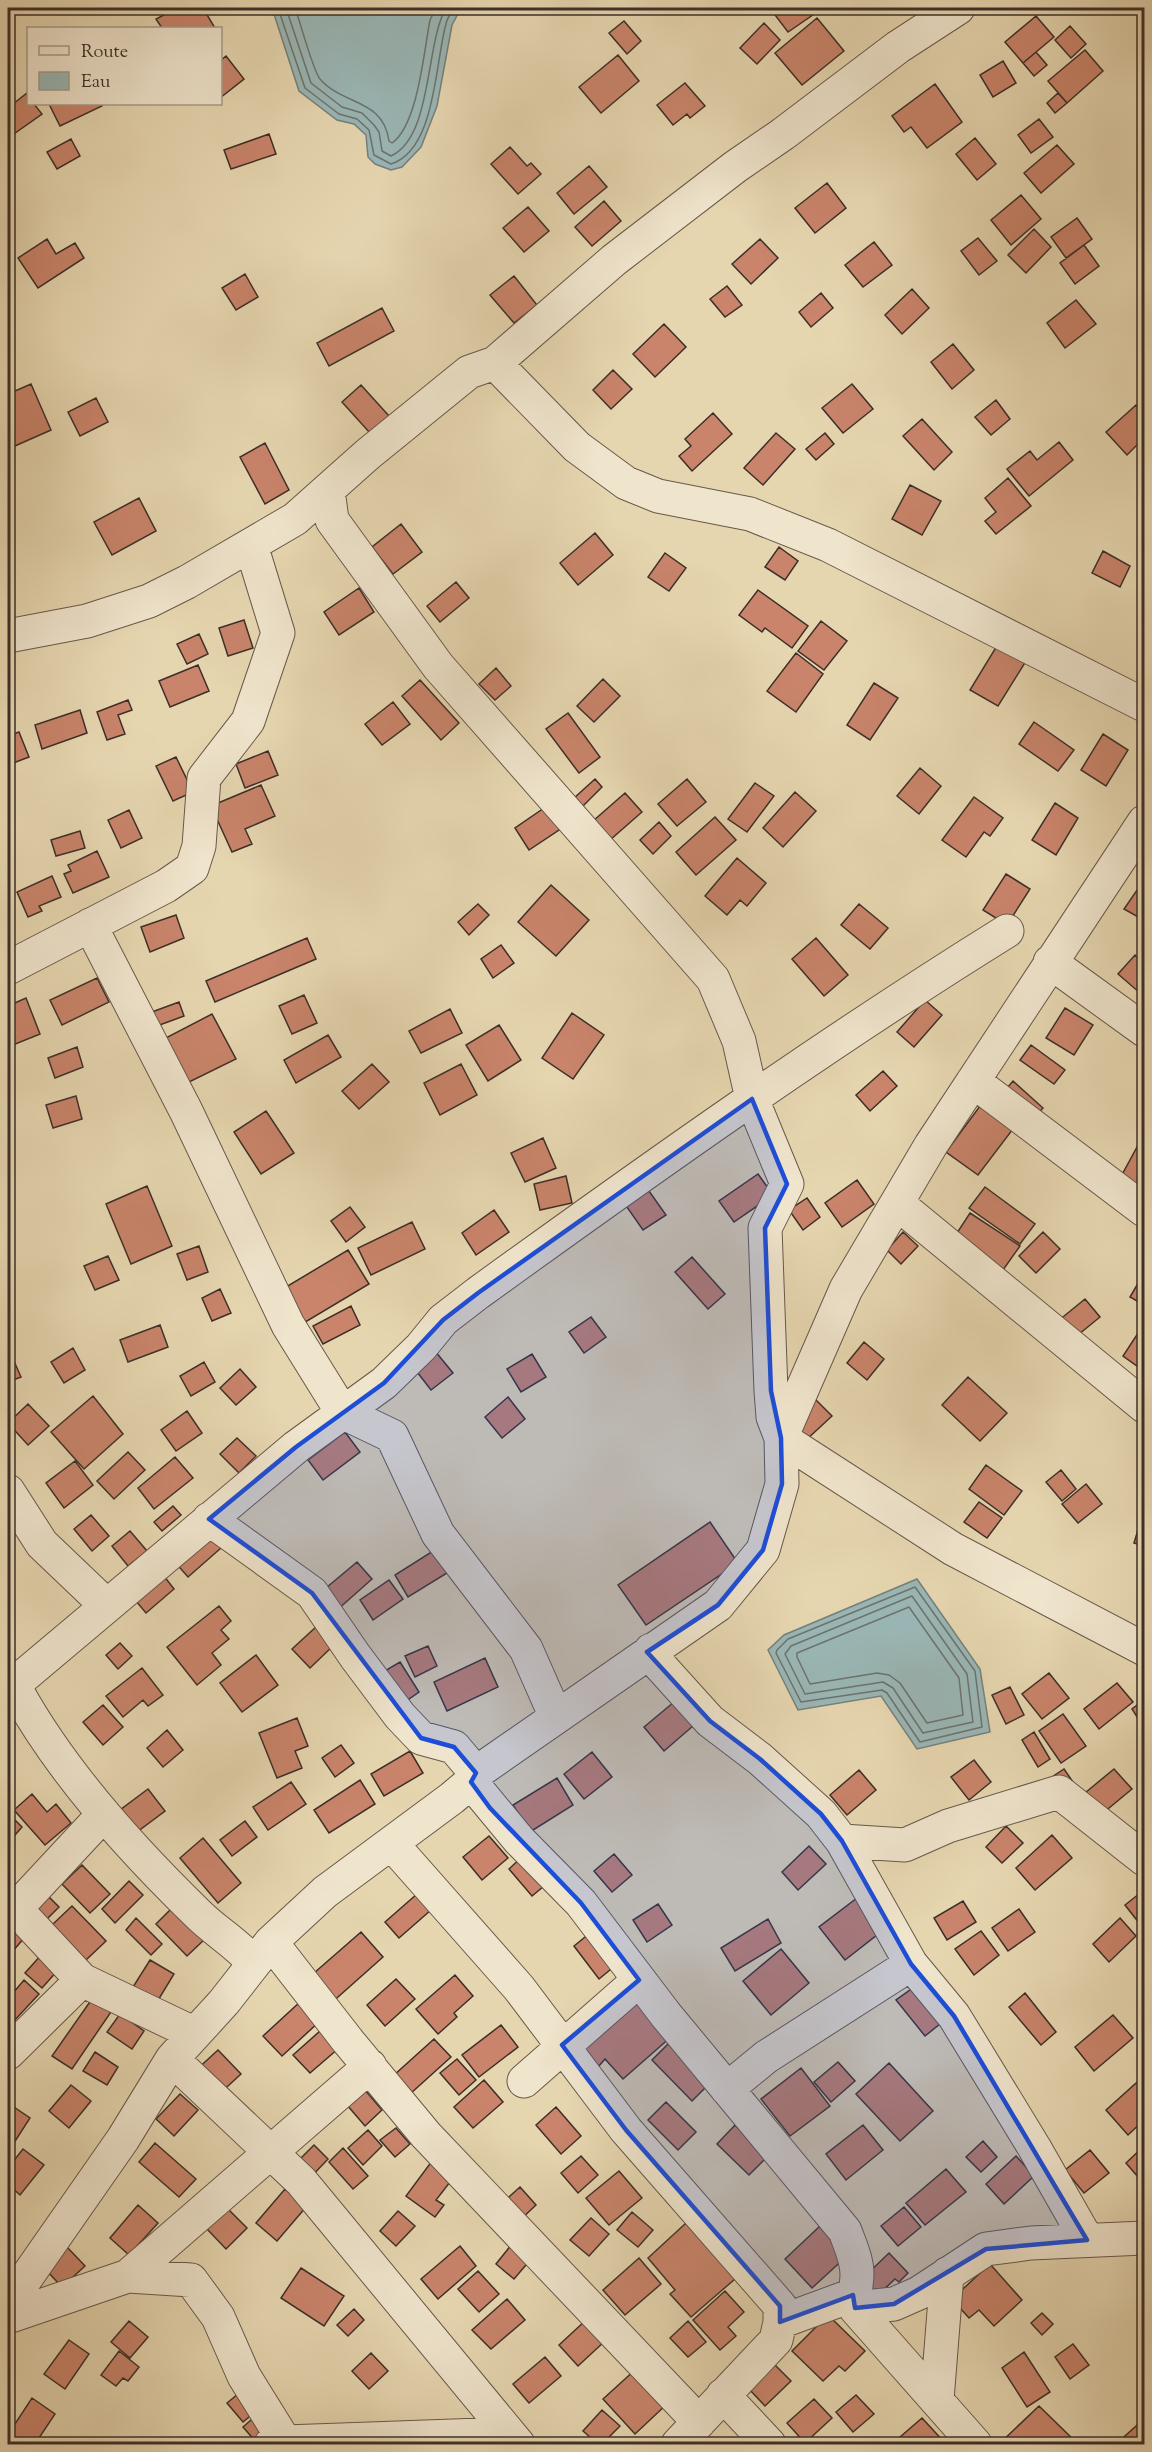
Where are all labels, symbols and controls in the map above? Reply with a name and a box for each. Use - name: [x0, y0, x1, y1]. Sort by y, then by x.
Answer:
- legend: [27, 27, 222, 105]
- text: Route: [81, 40, 128, 66]
- text: Eau: [81, 70, 110, 96]

